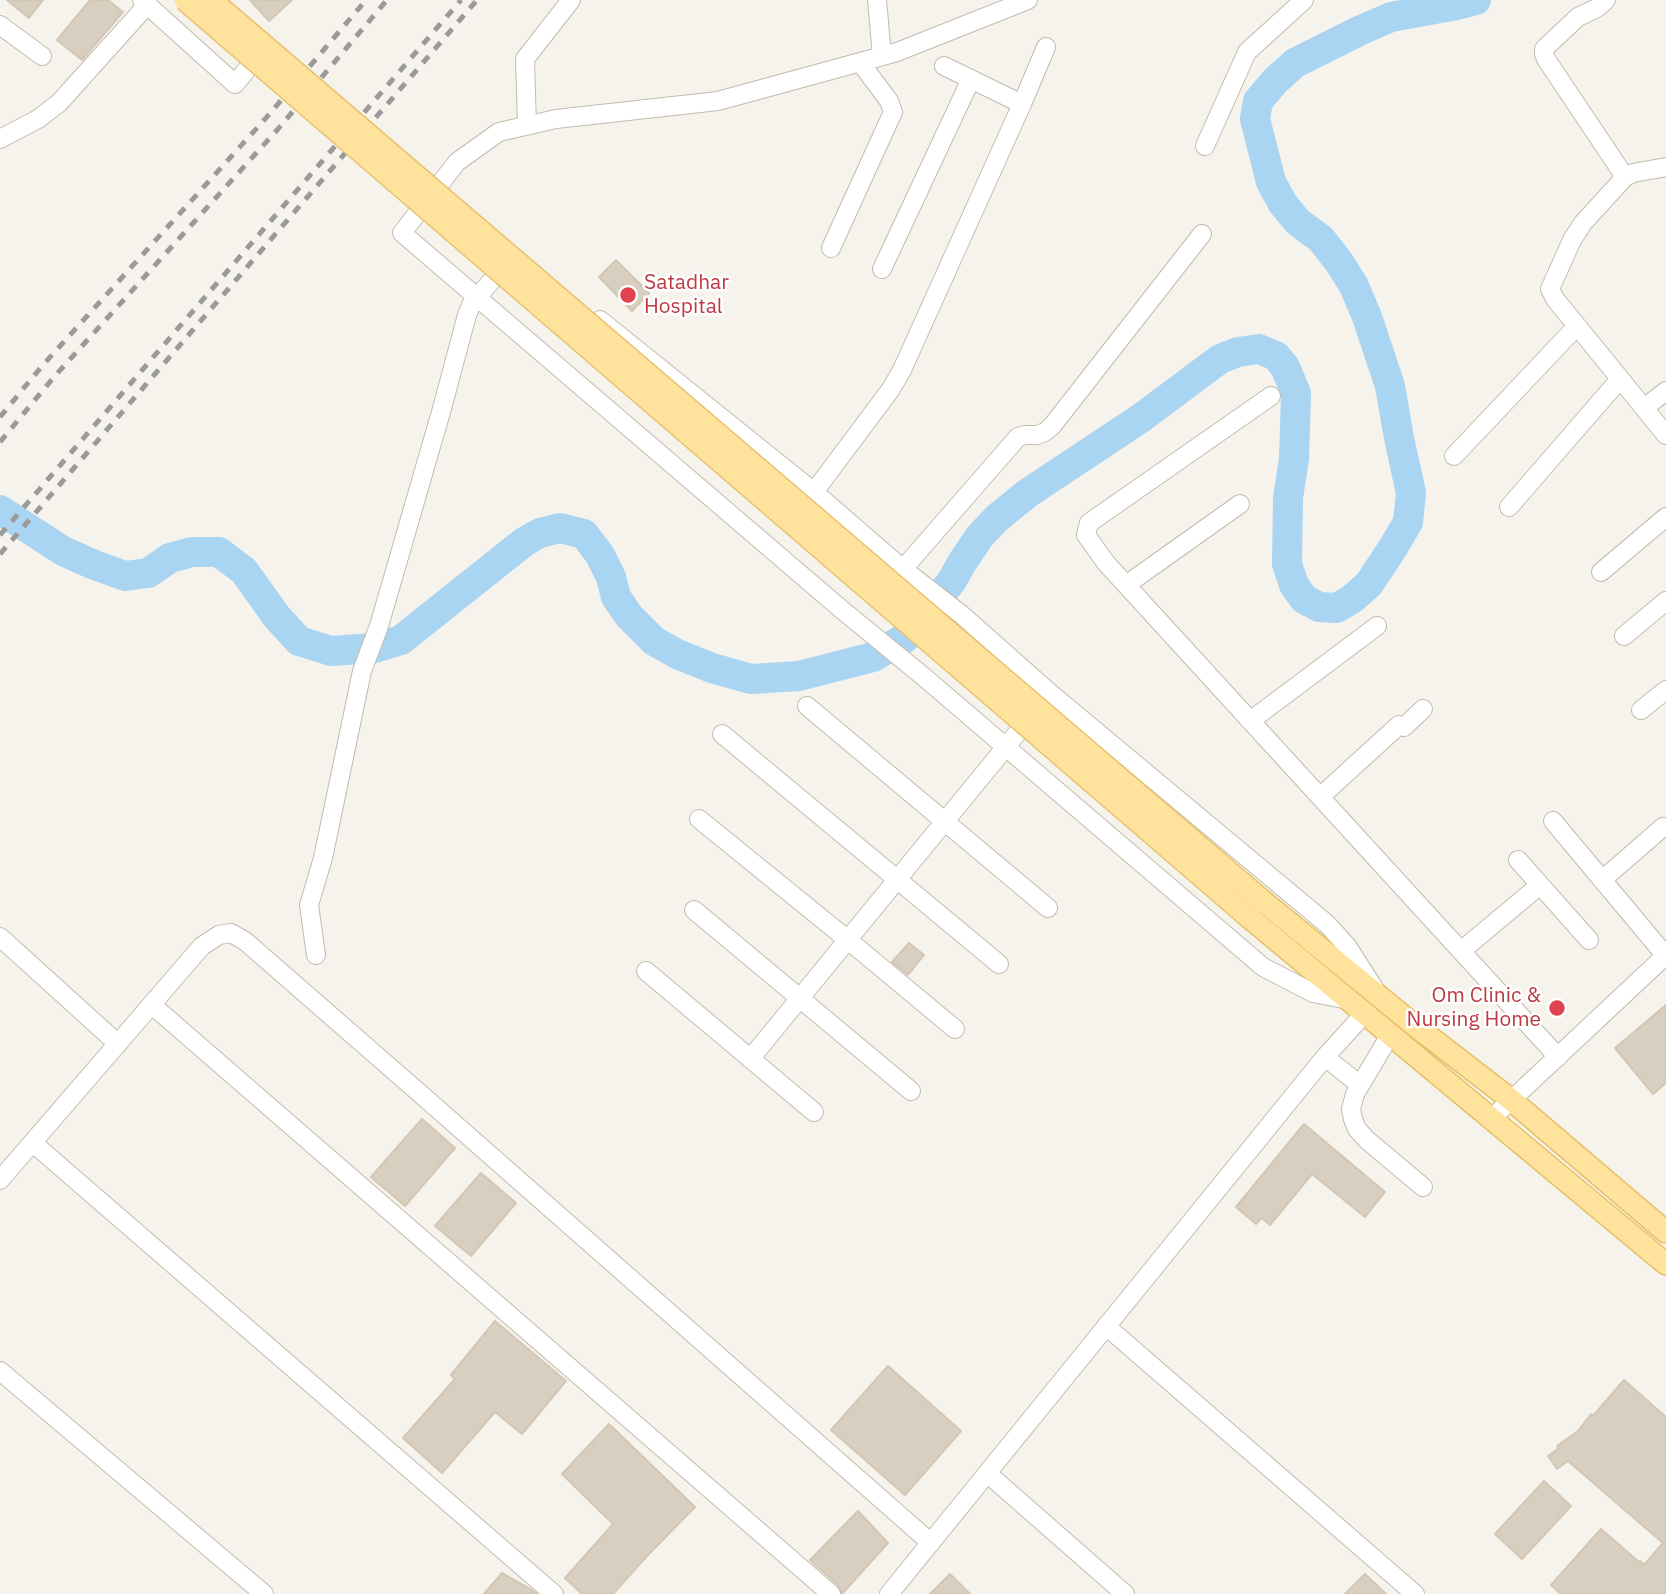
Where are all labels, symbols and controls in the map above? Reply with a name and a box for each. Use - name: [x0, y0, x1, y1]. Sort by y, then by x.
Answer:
- place label: Satadhar Hospital: [644, 270, 729, 320]
- marker: Satadhar Hospital: [618, 285, 638, 305]
- place label: Om Clinic & Nursing Home: [1407, 983, 1541, 1033]
- marker: Om Clinic & Nursing Home: [1547, 998, 1567, 1018]

